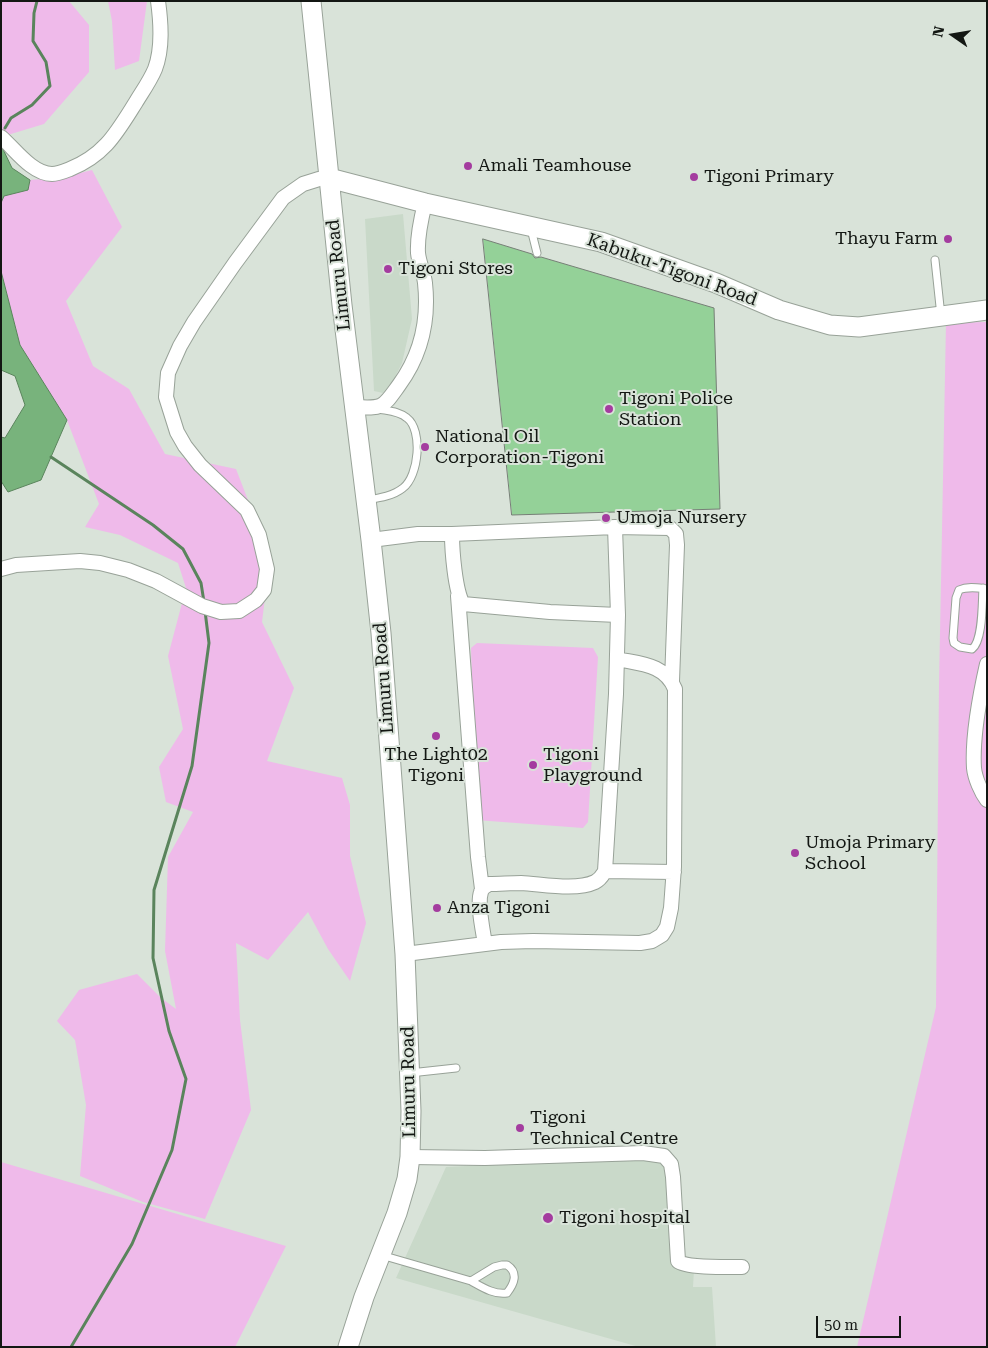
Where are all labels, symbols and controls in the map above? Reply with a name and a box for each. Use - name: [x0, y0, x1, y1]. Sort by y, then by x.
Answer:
- north arrow: [928, 10, 978, 60]
- text: N: [929, 25, 947, 39]
- place label: Amali Teamhouse: [478, 155, 631, 177]
- marker: Amali Teamhouse: [462, 160, 474, 172]
- place label: Tigoni Primary: [704, 166, 834, 188]
- marker: Tigoni Primary: [688, 171, 700, 183]
- street label: Limuru Road: [322, 218, 356, 332]
- place label: Thayu Farm: [835, 228, 938, 250]
- street label: Kabuku-Tigoni Road: [584, 229, 760, 311]
- marker: Thayu Farm: [942, 233, 954, 245]
- place label: Tigoni Stores: [398, 258, 513, 280]
- marker: Tigoni Stores: [382, 263, 394, 275]
- place label: Tigoni Police Station: [619, 388, 733, 430]
- marker: Tigoni Police Station: [603, 403, 615, 415]
- place label: National Oil Corporation-Tigoni: [435, 426, 604, 468]
- marker: National Oil Corporation-Tigoni: [419, 441, 431, 453]
- place label: Umoja Nursery: [616, 507, 747, 529]
- marker: Umoja Nursery: [600, 512, 612, 524]
- street label: Limuru Road: [369, 622, 399, 734]
- marker: The Light02 Tigoni: [430, 730, 442, 742]
- place label: The Light02 Tigoni: [384, 744, 488, 786]
- place label: Tigoni Playground: [543, 744, 643, 786]
- marker: Tigoni Playground: [527, 759, 539, 771]
- place label: Umoja Primary School: [805, 832, 935, 874]
- marker: Umoja Primary School: [789, 847, 801, 859]
- place label: Anza Tigoni: [447, 897, 550, 919]
- marker: Anza Tigoni: [431, 902, 443, 914]
- street label: Limuru Road: [397, 1026, 421, 1138]
- place label: Tigoni Technical Centre: [530, 1107, 678, 1150]
- marker: Tigoni Technical Centre: [514, 1122, 526, 1134]
- place label: Tigoni hospital: [559, 1207, 690, 1229]
- marker: Tigoni hospital: [541, 1211, 555, 1225]
- scale bar: [818, 1306, 903, 1338]
- text: 50 m: [824, 1316, 858, 1334]

